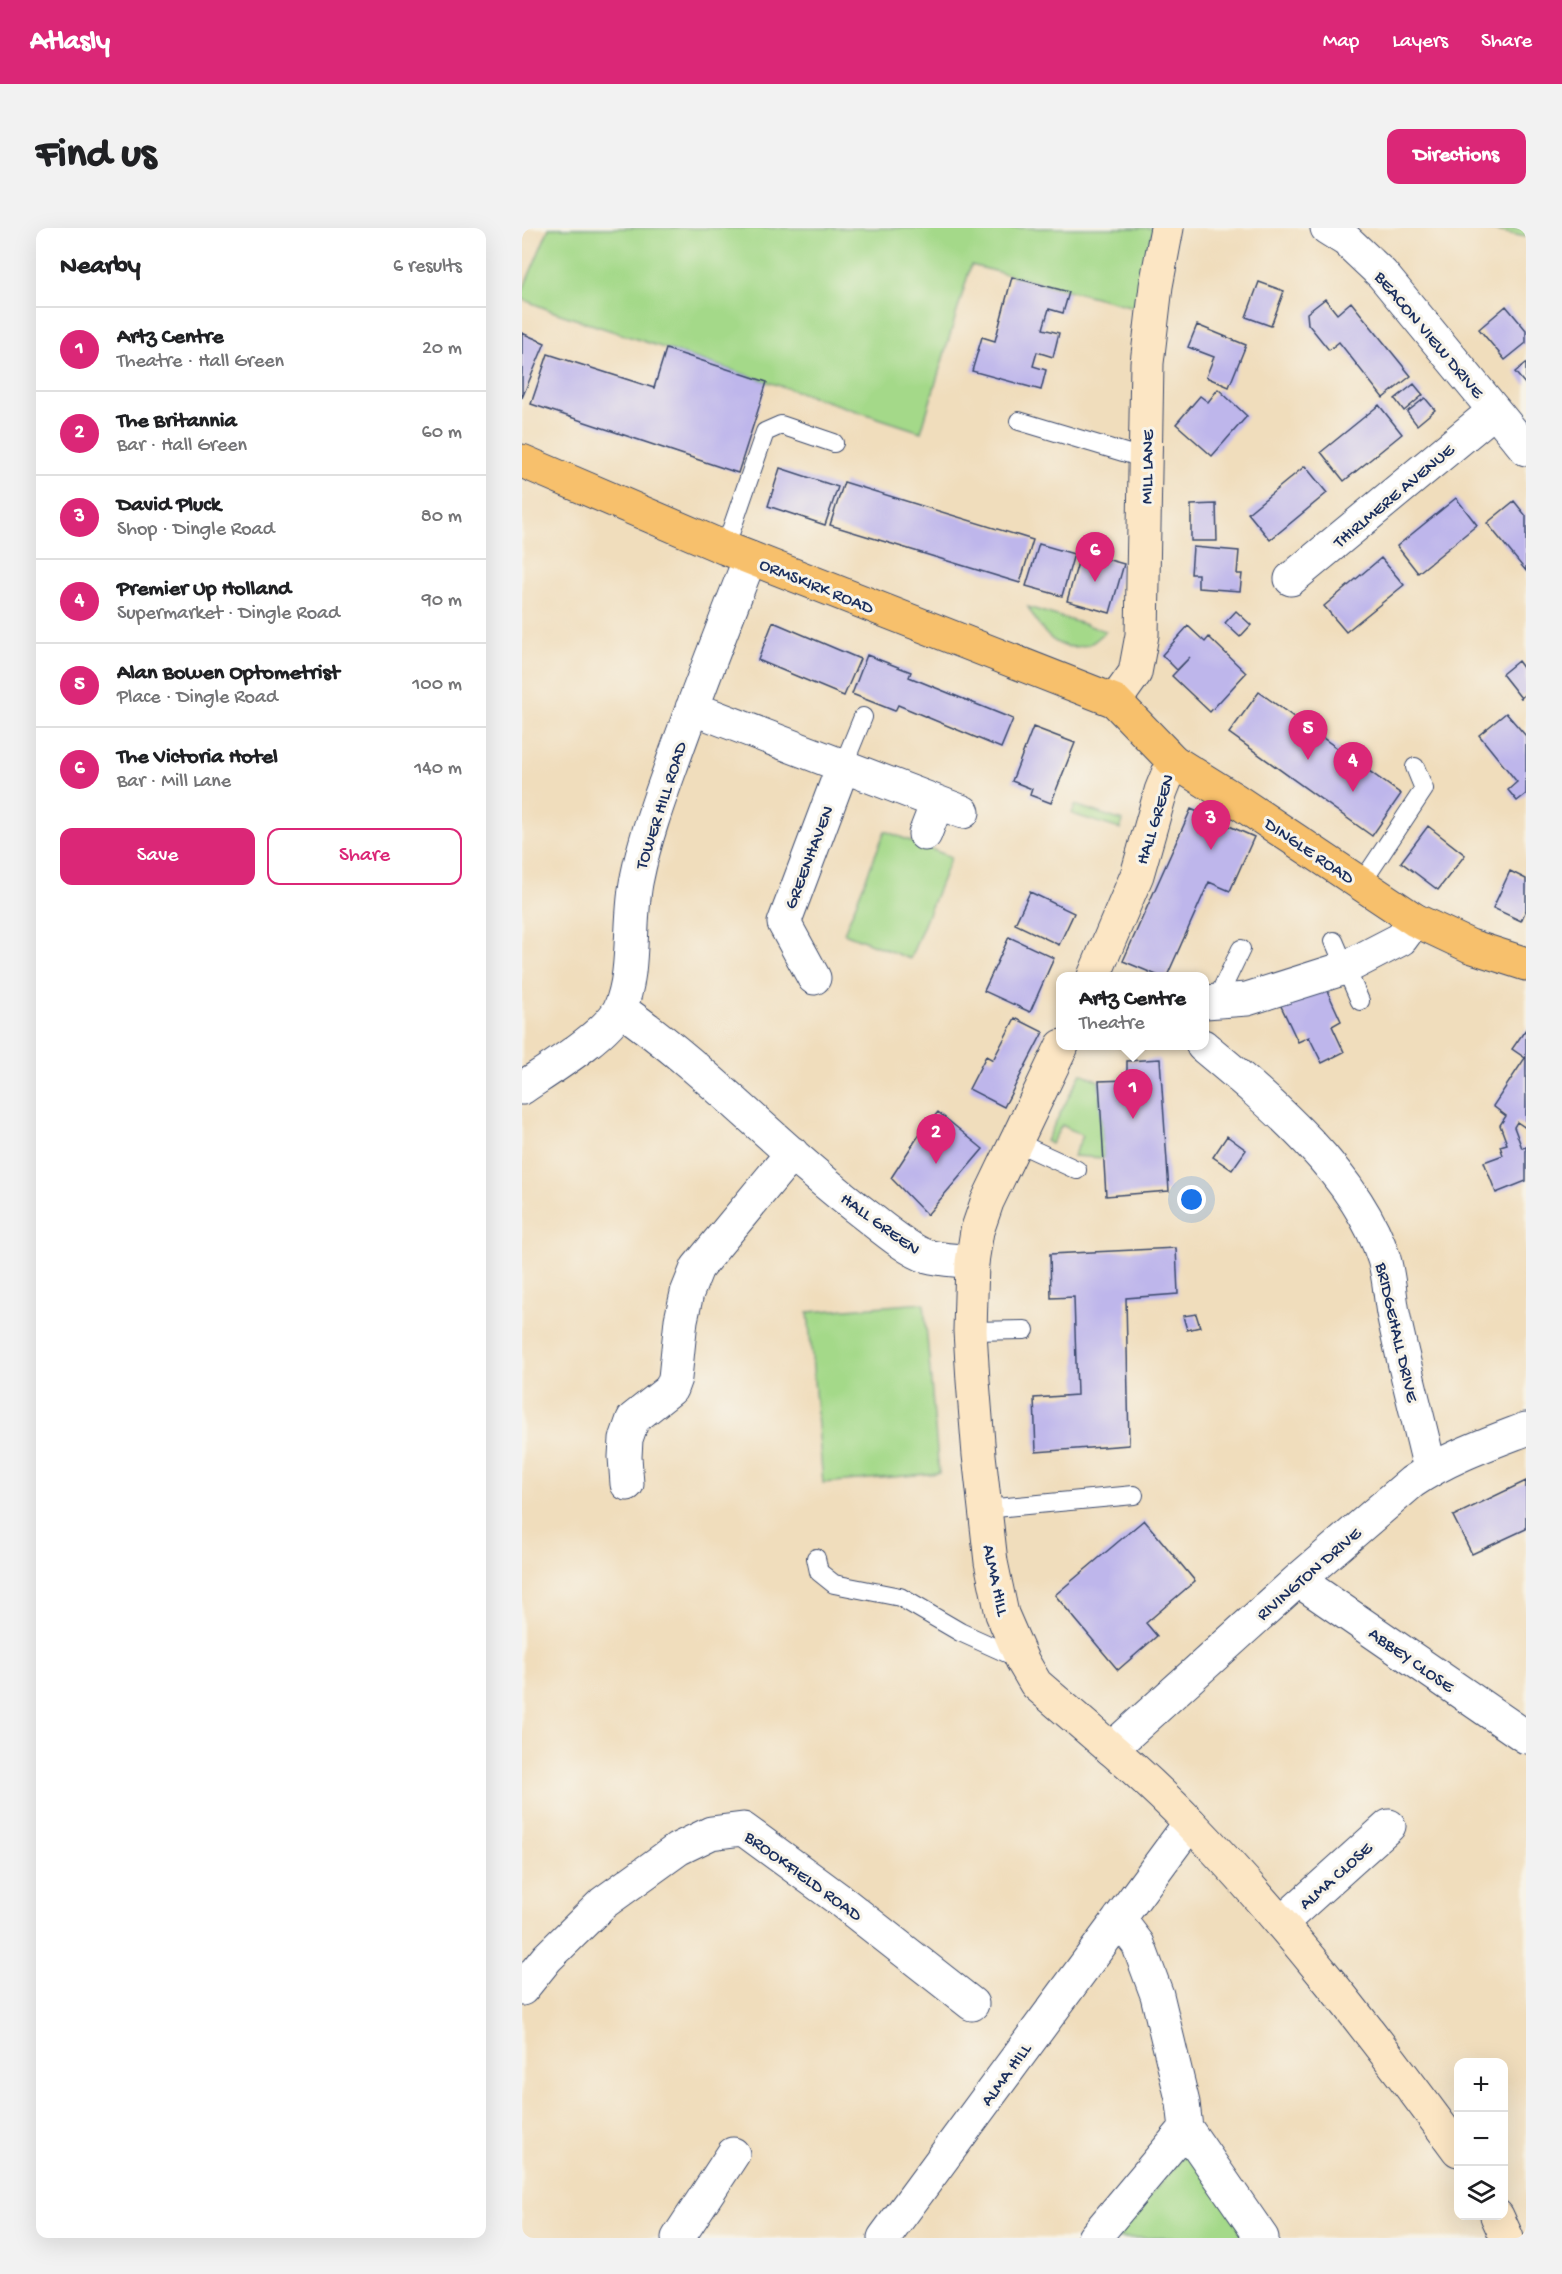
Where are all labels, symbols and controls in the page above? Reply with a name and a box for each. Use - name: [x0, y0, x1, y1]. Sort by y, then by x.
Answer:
- text: Atlasly: [30, 26, 110, 59]
- text: Map: [1323, 30, 1359, 55]
- text: Layers: [1392, 30, 1448, 55]
- text: Share: [1481, 30, 1532, 55]
- button: Directions: [1387, 129, 1526, 184]
- text: Find us: [36, 132, 156, 181]
- text: Nearby: [60, 252, 141, 283]
- text: 6 results: [393, 256, 462, 279]
- street label: BEACON VIEW DRIVE: [1368, 267, 1488, 404]
- text: Artz Centre: [117, 325, 224, 351]
- text: 1: [75, 338, 84, 361]
- text: 20 m: [422, 338, 462, 361]
- text: Theatre · Hall Green: [117, 351, 284, 374]
- text: The Britannia: [117, 409, 237, 435]
- text: 2: [75, 422, 84, 445]
- text: 60 m: [422, 422, 462, 445]
- street label: MILL LANE: [1137, 429, 1160, 504]
- text: Bar · Hall Green: [117, 435, 247, 458]
- street label: THIRLMERE AVENUE: [1329, 440, 1460, 554]
- text: David Pluck: [117, 493, 221, 519]
- text: 3: [74, 506, 85, 529]
- text: 80 m: [421, 506, 462, 529]
- text: Shop · Dingle Road: [117, 519, 274, 542]
- pin: 6: [1076, 532, 1114, 582]
- street label: ORMSKIRK ROAD: [756, 555, 877, 620]
- text: Premier Up Holland: [117, 577, 291, 603]
- text: 4: [75, 590, 84, 613]
- text: 90 m: [422, 590, 462, 613]
- text: Supermarket · Dingle Road: [117, 603, 340, 626]
- text: Alan Bowen Optometrist: [117, 661, 340, 687]
- text: 5: [74, 674, 85, 697]
- text: 100 m: [412, 674, 462, 697]
- text: Place · Dingle Road: [117, 687, 278, 710]
- pin: 5: [1288, 710, 1328, 760]
- street label: TOWER HILL ROAD: [632, 739, 693, 873]
- pin: 4: [1334, 742, 1372, 792]
- text: The Victoria Hotel: [117, 745, 278, 771]
- text: 6: [74, 758, 85, 781]
- text: 140 m: [414, 758, 462, 781]
- text: Bar · Mill Lane: [117, 771, 231, 794]
- street label: HALL GREEN: [1133, 772, 1180, 867]
- pin: 3: [1192, 800, 1230, 850]
- street label: GREENHAVEN: [781, 803, 840, 912]
- street label: DINGLE ROAD: [1259, 814, 1358, 890]
- button: Save: [60, 828, 255, 885]
- button: Share: [267, 828, 462, 885]
- popup: [1056, 972, 1209, 1050]
- text: Artz Centre: [1079, 987, 1186, 1013]
- text: Theatre: [1079, 1013, 1145, 1036]
- pin: 1: [1114, 1070, 1152, 1119]
- pin: 2: [916, 1114, 956, 1164]
- your location: [1177, 1185, 1206, 1214]
- street label: HALL GREEN: [836, 1189, 923, 1261]
- street label: BRIDGEHALL DRIVE: [1369, 1260, 1422, 1405]
- street label: RIVINGTON DRIVE: [1253, 1523, 1367, 1626]
- street label: ALMA HILL: [977, 1543, 1013, 1619]
- street label: ABBEY CLOSE: [1364, 1624, 1458, 1699]
- street label: BROOKFIELD ROAD: [739, 1827, 866, 1927]
- street label: ALMA CLOSE: [1296, 1838, 1378, 1915]
- street label: ALMA HILL: [977, 2039, 1038, 2111]
- map controls: [1454, 2058, 1508, 2220]
- button: +: [1454, 2058, 1508, 2112]
- button: −: [1454, 2112, 1508, 2166]
- button: layers: [1454, 2166, 1508, 2220]

